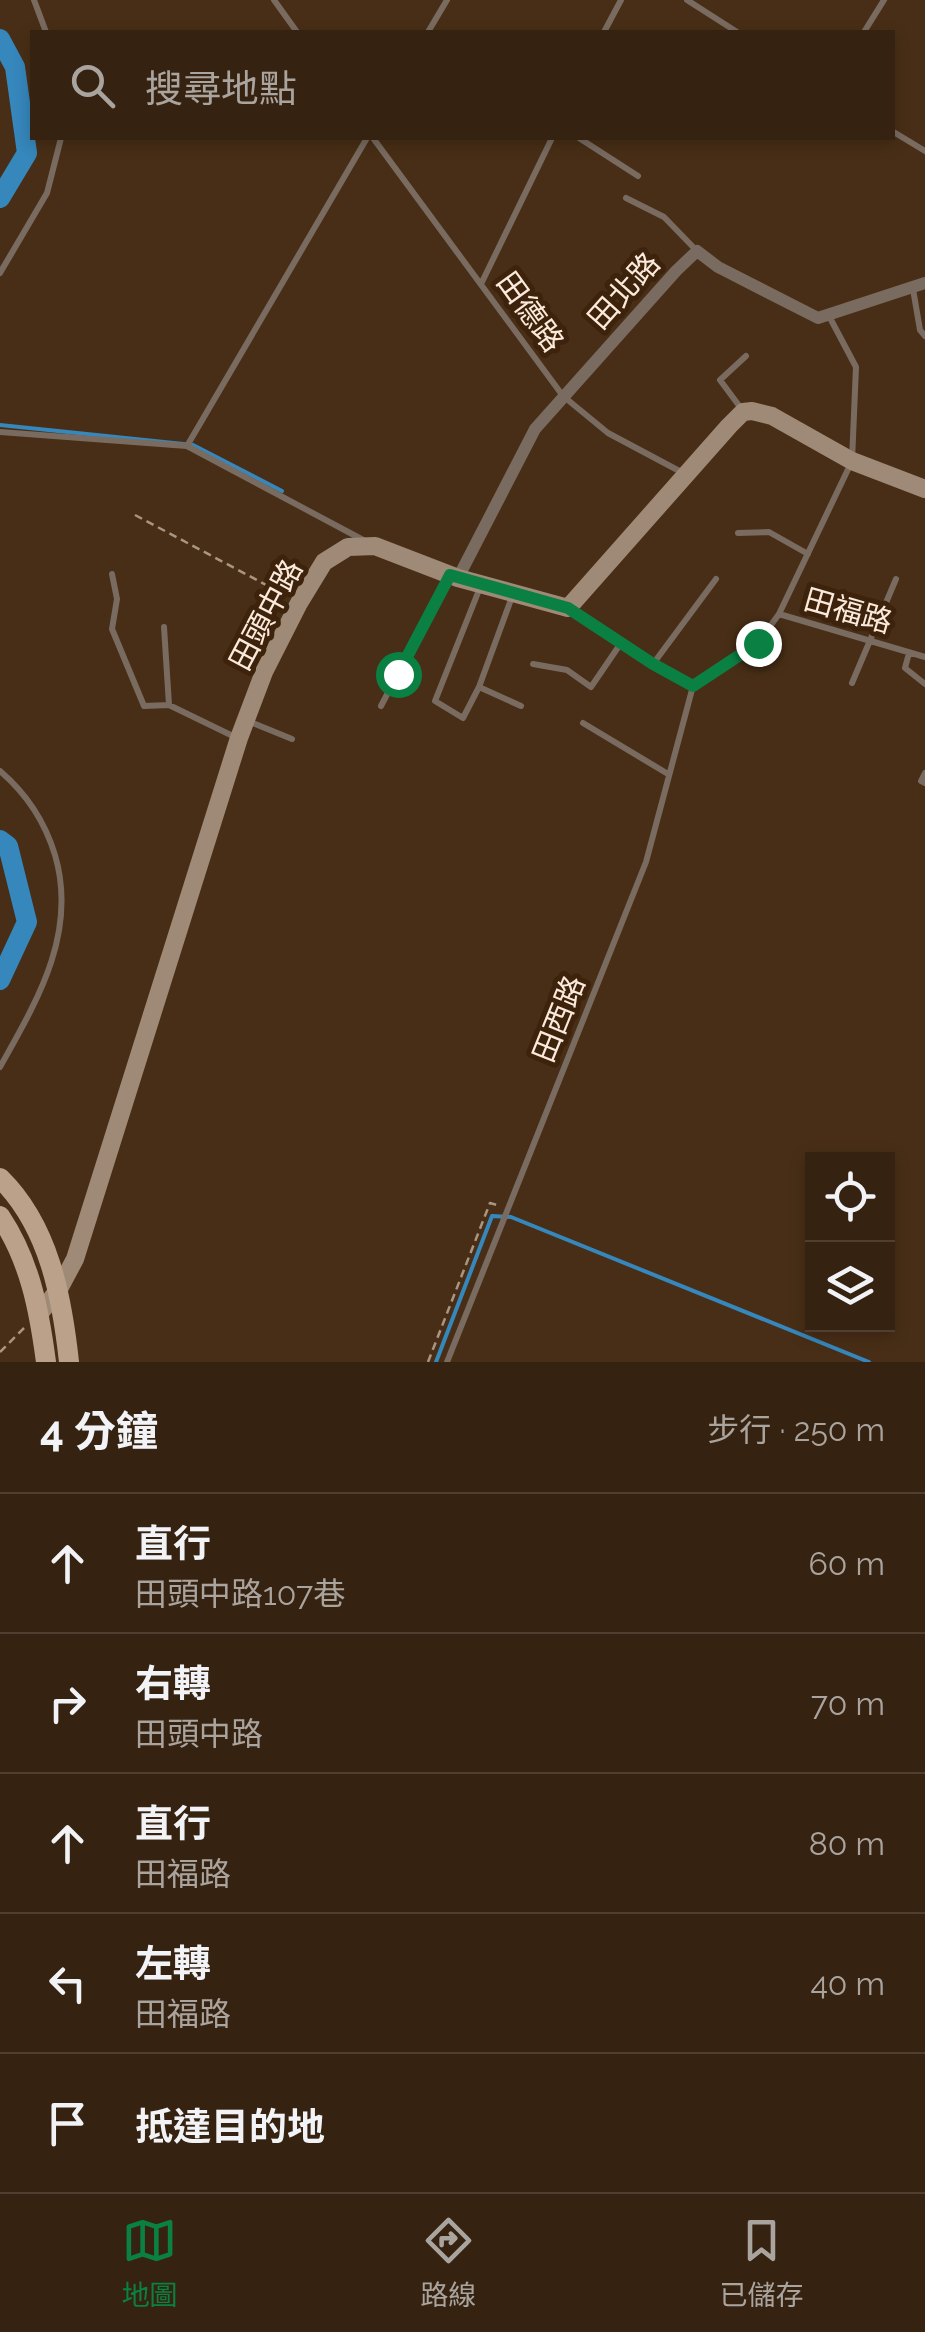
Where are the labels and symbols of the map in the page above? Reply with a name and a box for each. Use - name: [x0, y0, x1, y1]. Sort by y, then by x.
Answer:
- street label: 田北路: [581, 246, 667, 336]
- street label: 田德路: [490, 265, 571, 358]
- street label: 田頭中路: [222, 554, 309, 676]
- street label: 田福路: [800, 581, 896, 640]
- route end: [736, 621, 782, 667]
- route start: [376, 652, 422, 698]
- street label: 田西路: [525, 971, 592, 1067]

